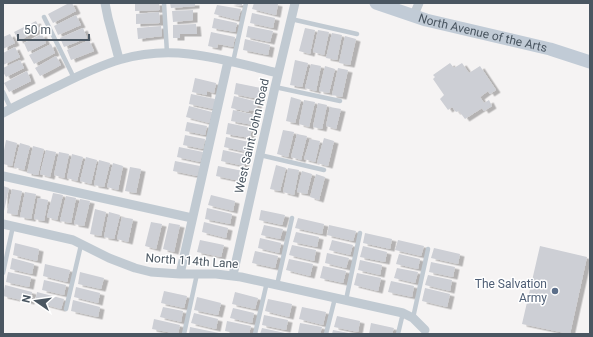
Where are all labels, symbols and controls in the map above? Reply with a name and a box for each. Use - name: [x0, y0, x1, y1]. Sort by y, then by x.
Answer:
- street label: North Avenue of the Arts: [416, 11, 548, 55]
- scale bar: [18, 16, 89, 42]
- text: 50 m: [24, 23, 51, 37]
- street label: West Saint John Road: [232, 77, 272, 195]
- street label: North 114th Lane: [145, 251, 239, 271]
- place label: The Salvation Army: [475, 277, 547, 305]
- north arrow: [16, 281, 56, 321]
- marker: The Salvation Army: [550, 286, 560, 296]
- text: N: [20, 293, 34, 304]

